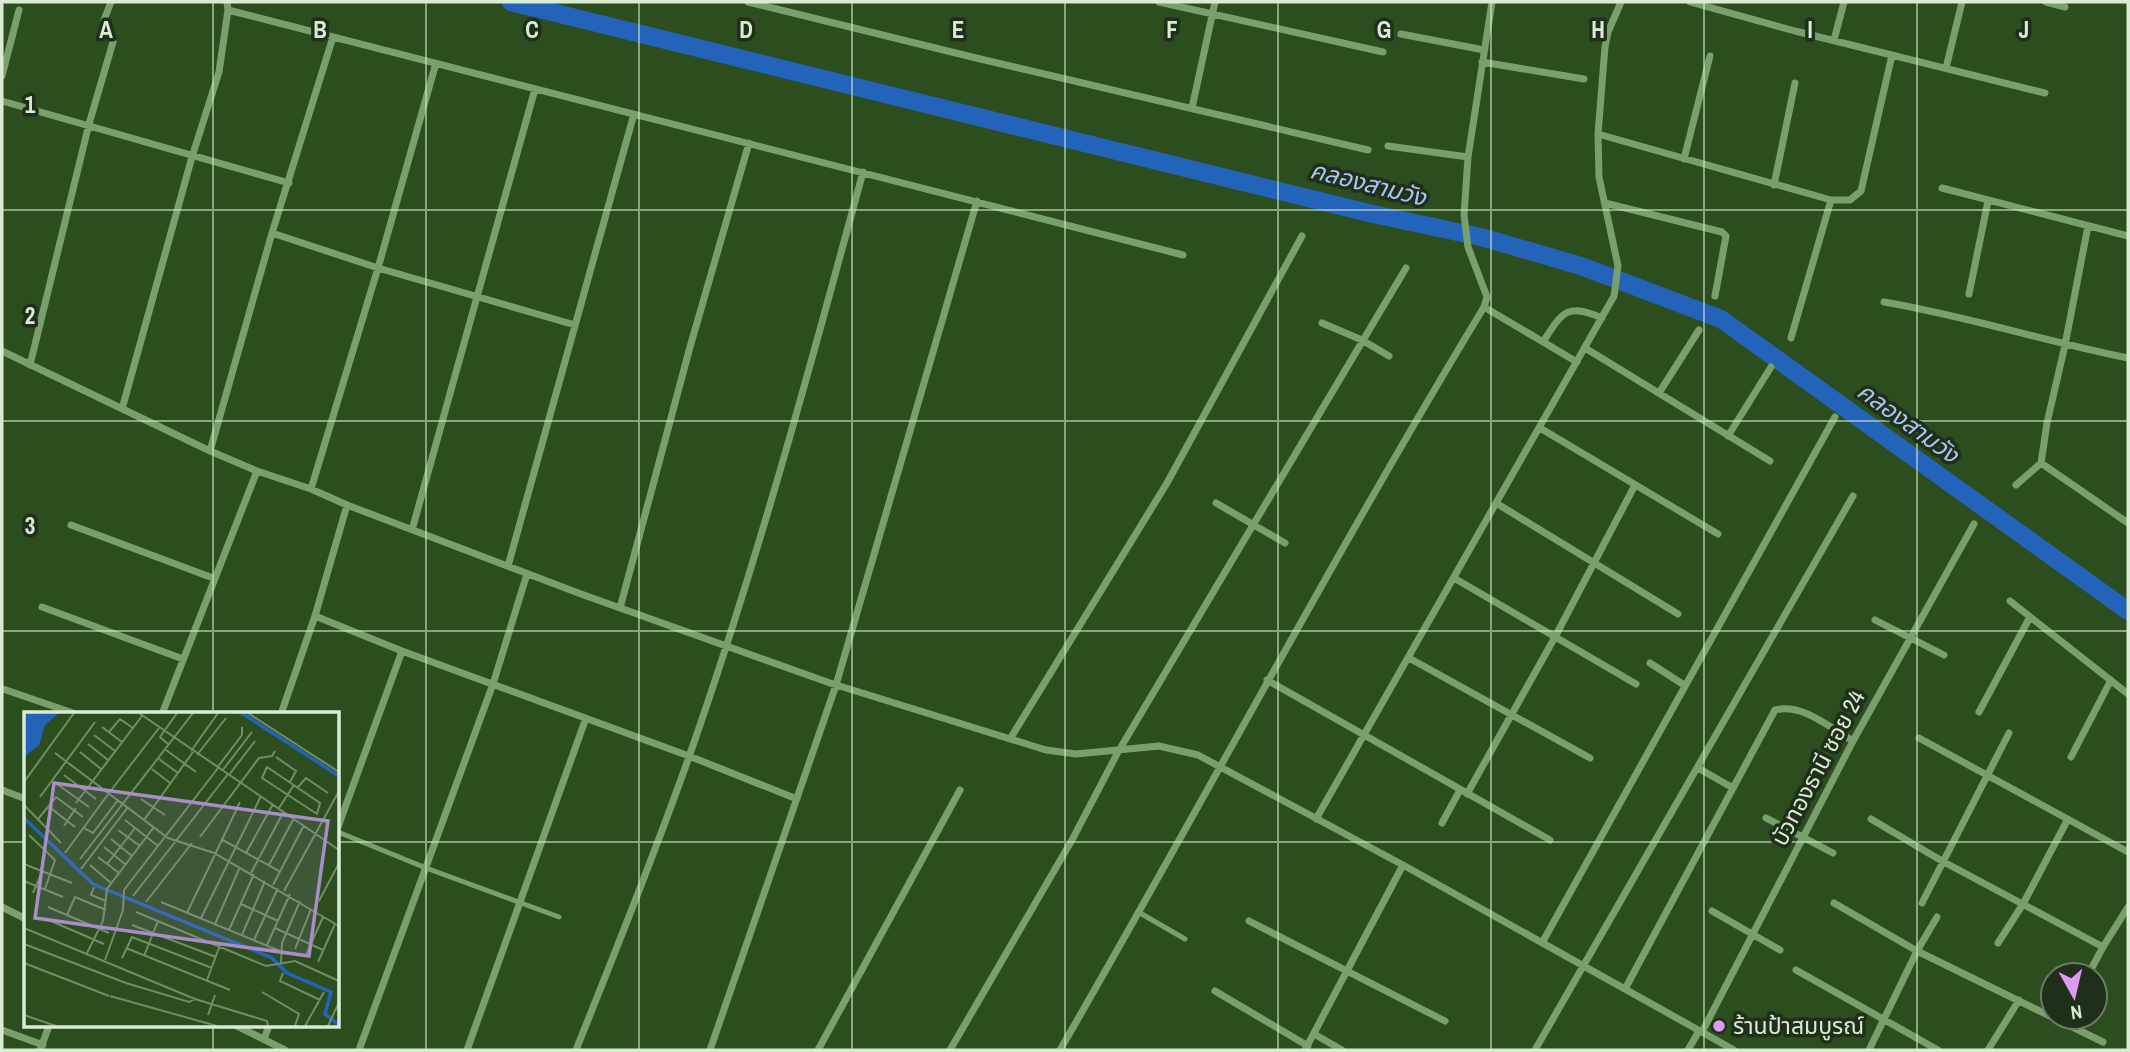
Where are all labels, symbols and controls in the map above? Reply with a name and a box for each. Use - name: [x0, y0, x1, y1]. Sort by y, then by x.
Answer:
- text: A: [99, 14, 113, 45]
- text: B: [313, 14, 327, 45]
- text: C: [525, 14, 539, 45]
- text: D: [739, 14, 753, 45]
- text: E: [952, 14, 964, 45]
- text: F: [1166, 14, 1178, 45]
- text: G: [1377, 14, 1391, 45]
- text: H: [1591, 14, 1605, 45]
- text: I: [1807, 14, 1813, 45]
- text: J: [2019, 14, 2029, 45]
- text: 1: [25, 89, 36, 120]
- water label: คลองสามวัง: [1307, 153, 1430, 213]
- text: 2: [25, 300, 35, 331]
- water label: คลองสามวัง: [1851, 375, 1967, 470]
- text: 3: [25, 510, 35, 541]
- street label: บัวทองธานี ซอย 24: [1764, 684, 1872, 851]
- inset map: [24, 712, 340, 1028]
- north arrow: [2039, 961, 2109, 1031]
- text: N: [2069, 999, 2084, 1026]
- place label: ร้านป้าสมบูรณ์: [1733, 1010, 1864, 1041]
- marker: ร้านป้าสมบูรณ์: [1711, 1018, 1727, 1034]

